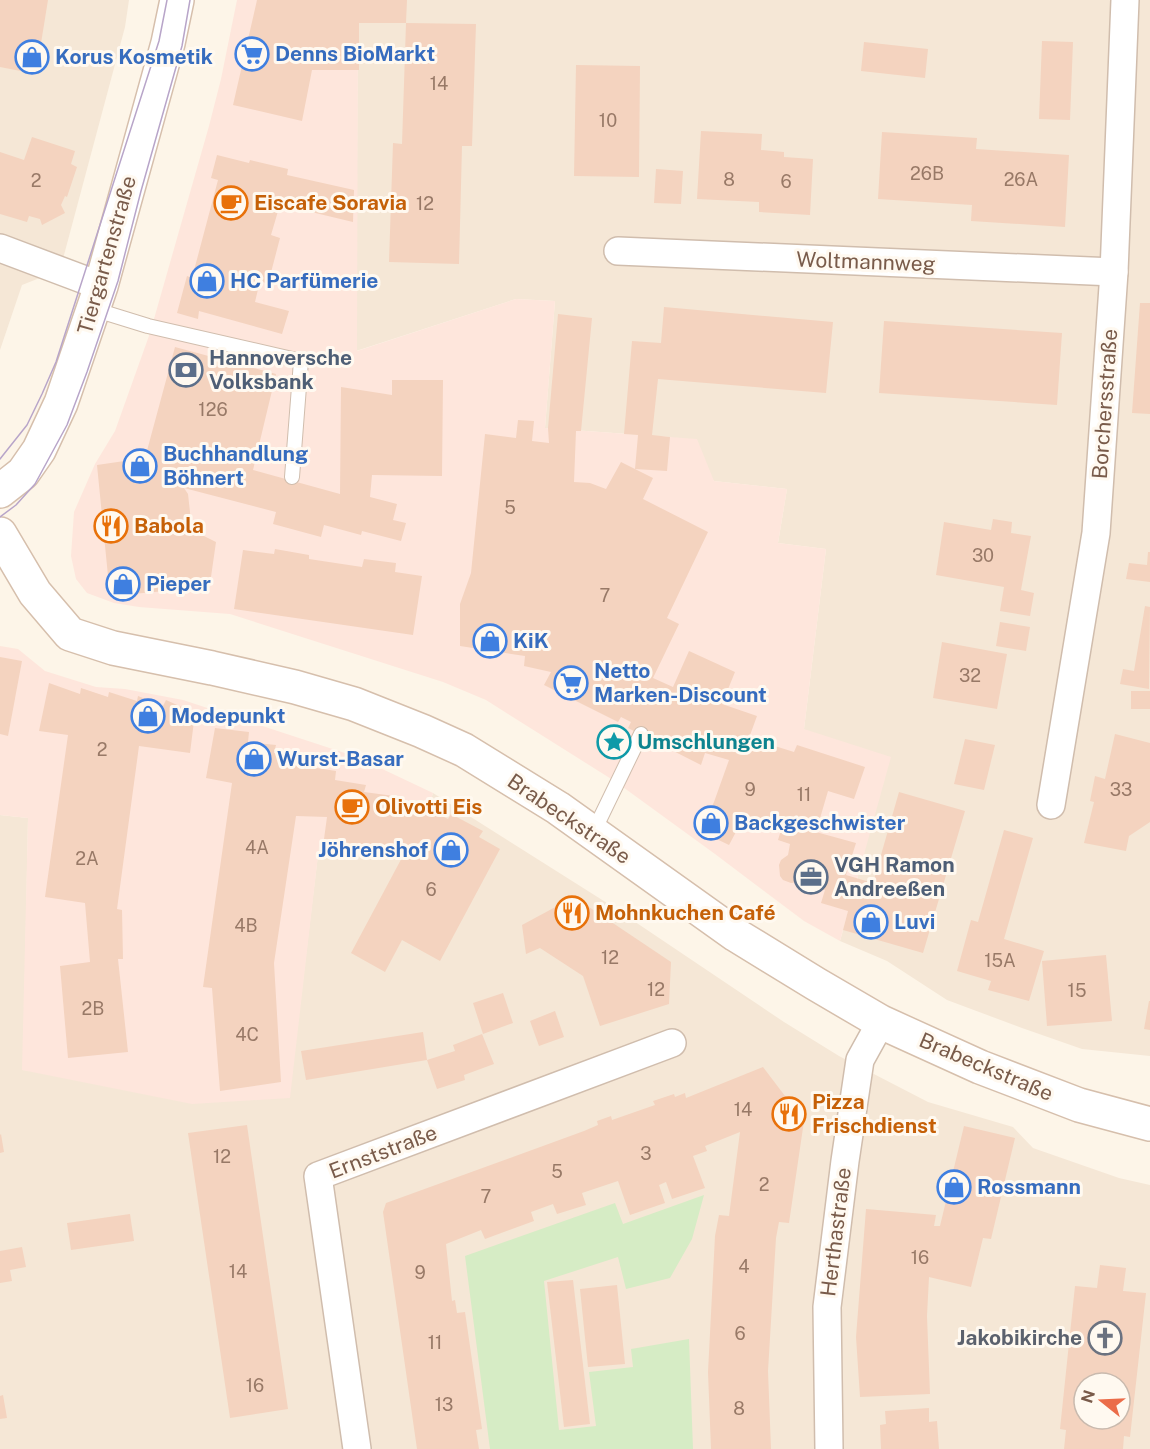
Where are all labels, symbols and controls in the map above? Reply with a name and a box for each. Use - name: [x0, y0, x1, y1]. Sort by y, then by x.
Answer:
- supermarket icon: Denns BioMarkt: [234, 36, 270, 72]
- shop icon: Korus Kosmetik: [14, 39, 50, 75]
- place label: Denns BioMarkt: [275, 41, 435, 66]
- place label: Korus Kosmetik: [55, 44, 213, 69]
- house number: 14: [430, 73, 448, 94]
- house number: 10: [599, 110, 617, 131]
- house number: 26B: [910, 163, 944, 184]
- house number: 8: [723, 169, 735, 190]
- house number: 26A: [1004, 169, 1039, 190]
- house number: 2: [31, 170, 41, 191]
- house number: 6: [780, 171, 792, 192]
- street label: Tiergartenstraße: [72, 173, 141, 337]
- cafe icon: Eiscafe Soravia: [213, 185, 249, 221]
- place label: Eiscafe Soravia: [254, 190, 407, 215]
- house number: 12: [416, 193, 434, 214]
- street label: Woltmannweg: [796, 247, 936, 276]
- shop icon: HC Parfümerie: [189, 263, 225, 299]
- place label: HC Parfümerie: [230, 268, 378, 293]
- street label: Borchersstraße: [1087, 328, 1122, 480]
- place label: Hannoversche Volksbank: [209, 345, 352, 394]
- bank icon: Hannoversche Volksbank: [168, 352, 204, 388]
- house number: 126: [198, 399, 228, 420]
- place label: Buchhandlung Böhnert: [163, 441, 308, 490]
- shop icon: Buchhandlung Böhnert: [122, 448, 158, 484]
- house number: 5: [504, 497, 516, 518]
- restaurant icon: Babola: [93, 508, 129, 544]
- place label: Babola: [134, 513, 204, 538]
- house number: 30: [972, 545, 994, 566]
- shop icon: Pieper: [105, 566, 141, 602]
- place label: Pieper: [146, 571, 211, 596]
- house number: 7: [600, 585, 610, 606]
- shop icon: KiK: [472, 623, 508, 659]
- place label: KiK: [513, 628, 549, 653]
- place label: Netto Marken-Discount: [594, 658, 767, 707]
- supermarket icon: Netto Marken-Discount: [553, 665, 589, 701]
- house number: 32: [959, 665, 981, 686]
- shop icon: Modepunkt: [130, 698, 166, 734]
- place label: Modepunkt: [171, 703, 286, 728]
- place icon: Umschlungen: [596, 724, 632, 760]
- place label: Umschlungen: [637, 729, 775, 754]
- house number: 2: [97, 739, 107, 760]
- shop icon: Wurst-Basar: [236, 741, 272, 777]
- place label: Wurst-Basar: [277, 746, 404, 771]
- street label: Brabeckstraße: [503, 768, 636, 869]
- house number: 9: [744, 779, 756, 800]
- house number: 33: [1110, 779, 1132, 800]
- house number: 11: [797, 784, 811, 805]
- cafe icon: Olivotti Eis: [334, 789, 370, 825]
- place label: Olivotti Eis: [375, 794, 482, 819]
- shop icon: Backgeschwister: [693, 805, 729, 841]
- place label: Backgeschwister: [734, 810, 906, 835]
- shop icon: Jöhrenshof: [433, 832, 469, 868]
- house number: 4A: [245, 837, 269, 858]
- place label: Jöhrenshof: [318, 837, 428, 862]
- house number: 2A: [75, 848, 99, 869]
- place label: VGH Ramon Andreeßen: [834, 852, 955, 901]
- office icon: VGH Ramon Andreeßen: [793, 859, 829, 895]
- house number: 6: [425, 879, 437, 900]
- restaurant icon: Mohnkuchen Café: [554, 895, 590, 931]
- place label: Mohnkuchen Café: [595, 900, 776, 925]
- shop icon: Luvi: [853, 904, 889, 940]
- place label: Luvi: [894, 909, 935, 934]
- house number: 4B: [234, 915, 258, 936]
- house number: 12: [601, 947, 619, 968]
- house number: 15A: [984, 950, 1016, 971]
- house number: 12: [647, 979, 665, 1000]
- house number: 15: [1068, 980, 1086, 1001]
- house number: 2B: [82, 998, 104, 1019]
- house number: 4C: [235, 1024, 259, 1045]
- street label: Brabeckstraße: [915, 1027, 1057, 1106]
- place label: Pizza Frischdienst: [812, 1089, 937, 1138]
- restaurant icon: Pizza Frischdienst: [771, 1096, 807, 1132]
- house number: 14: [734, 1099, 752, 1120]
- street label: Ernststraße: [325, 1119, 440, 1184]
- house number: 3: [640, 1143, 652, 1164]
- house number: 12: [213, 1146, 231, 1167]
- house number: 5: [551, 1161, 563, 1182]
- street label: Herthastraße: [815, 1166, 856, 1298]
- shop icon: Rossmann: [936, 1169, 972, 1205]
- house number: 2: [759, 1174, 769, 1195]
- place label: Rossmann: [977, 1174, 1081, 1199]
- house number: 7: [481, 1186, 491, 1207]
- house number: 16: [911, 1247, 929, 1268]
- house number: 4: [738, 1256, 750, 1277]
- house number: 14: [229, 1261, 247, 1282]
- house number: 9: [414, 1262, 426, 1283]
- church icon: Jakobikirche: [1087, 1320, 1123, 1356]
- house number: 6: [734, 1323, 746, 1344]
- place label: Jakobikirche: [957, 1325, 1082, 1350]
- house number: 11: [428, 1332, 442, 1353]
- north arrow: [1072, 1371, 1132, 1431]
- house number: 16: [246, 1375, 264, 1396]
- text: N: [1077, 1388, 1099, 1405]
- house number: 13: [435, 1394, 453, 1415]
- house number: 8: [733, 1398, 745, 1419]

